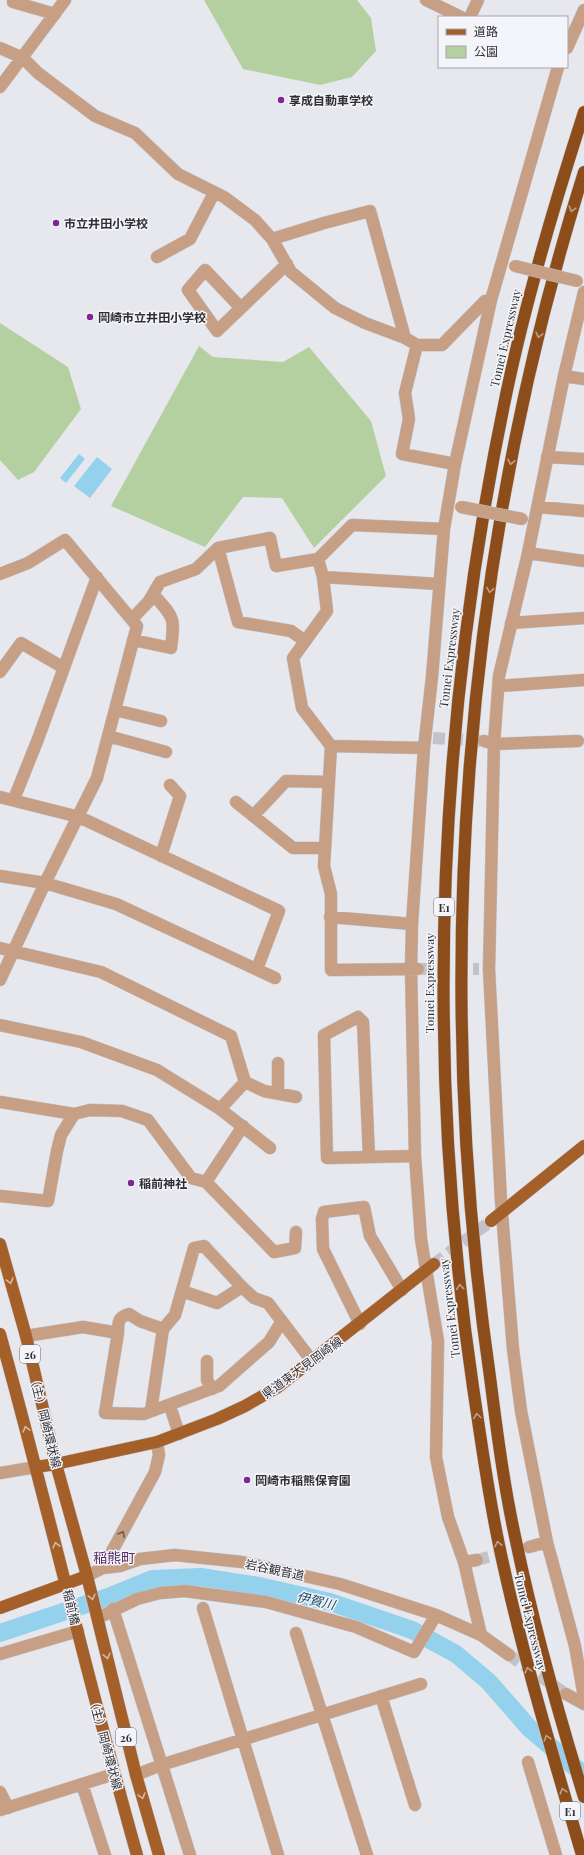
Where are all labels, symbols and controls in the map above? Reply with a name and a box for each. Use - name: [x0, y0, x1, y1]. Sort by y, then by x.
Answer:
- legend: [438, 16, 568, 68]
- text: 道路: [474, 23, 498, 39]
- text: 公園: [474, 43, 498, 59]
- place label: 享成自動車学校: [289, 92, 373, 108]
- marker: 享成自動車学校: [276, 95, 286, 105]
- one-way arrow: [568, 206, 577, 213]
- place label: 市立井田小学校: [64, 215, 148, 231]
- marker: 市立井田小学校: [51, 218, 61, 228]
- street label: Tomei Expressway: [486, 287, 524, 389]
- place label: 岡崎市立井田小学校: [98, 309, 206, 325]
- marker: 岡崎市立井田小学校: [85, 312, 95, 322]
- one-way arrow: [535, 331, 544, 338]
- one-way arrow: [507, 459, 515, 465]
- one-way arrow: [486, 587, 495, 593]
- street label: Tomei Expressway: [435, 607, 463, 709]
- road number: E1: [434, 898, 454, 916]
- street label: Tomei Expressway: [421, 933, 437, 1033]
- place label: 稲前神社: [139, 1175, 187, 1191]
- marker: 稲前神社: [126, 1178, 136, 1188]
- street label: Tomei Expressway: [435, 1257, 463, 1359]
- one-way arrow: [5, 1277, 14, 1284]
- one-way arrow: [456, 1284, 465, 1290]
- street label: 県道東大見岡崎線: [258, 1332, 346, 1402]
- road number: 26: [20, 1345, 40, 1363]
- street label: （主）岡崎環状線: [27, 1372, 65, 1470]
- one-way arrow: [473, 1413, 482, 1419]
- one-way arrow: [22, 1426, 31, 1433]
- place label: 岡崎市稲熊保育園: [255, 1472, 351, 1488]
- marker: 岡崎市稲熊保育園: [242, 1475, 252, 1485]
- one-way arrow: [117, 1531, 125, 1538]
- one-way arrow: [495, 1541, 503, 1547]
- one-way arrow: [53, 1542, 61, 1549]
- district label: 稲熊町: [93, 1548, 135, 1567]
- street label: 岩谷観音道: [244, 1555, 306, 1583]
- street label: Tomei Expressway: [511, 1571, 551, 1673]
- water label: 伊賀川: [295, 1587, 339, 1613]
- street label: 稲前橋: [60, 1588, 84, 1626]
- one-way arrow: [88, 1594, 96, 1600]
- one-way arrow: [102, 1653, 110, 1659]
- one-way arrow: [524, 1667, 533, 1674]
- street label: （主）岡崎環状線: [86, 1695, 126, 1791]
- road number: 26: [116, 1728, 136, 1746]
- one-way arrow: [544, 1735, 552, 1742]
- one-way arrow: [559, 1787, 568, 1794]
- one-way arrow: [137, 1792, 145, 1799]
- road number: E1: [560, 1802, 580, 1820]

